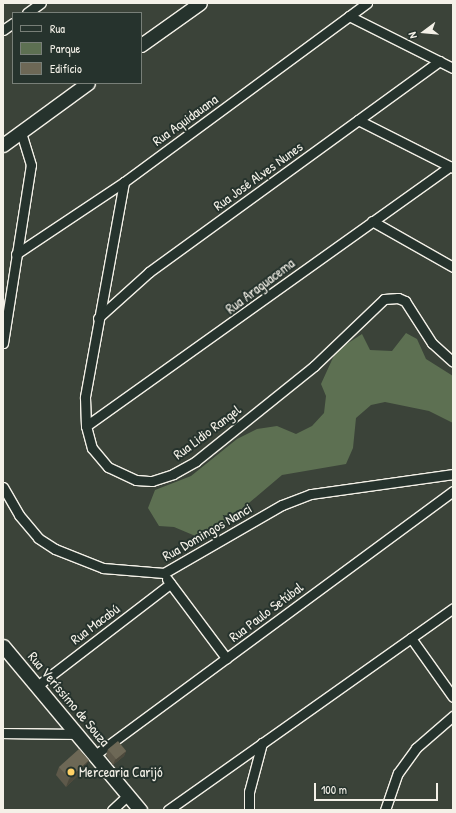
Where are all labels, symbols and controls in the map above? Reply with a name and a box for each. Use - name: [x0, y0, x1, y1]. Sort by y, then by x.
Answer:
- legend: [12, 12, 142, 84]
- north arrow: [404, 12, 444, 52]
- text: Rua: [50, 20, 65, 37]
- text: N: [405, 31, 420, 40]
- text: Parque: [50, 40, 80, 57]
- text: Edifício: [50, 60, 82, 77]
- street label: Rua Aquidauana: [149, 91, 221, 149]
- street label: Rua José Alves Nunes: [210, 138, 306, 214]
- street label: Rua Araguacema: [222, 255, 298, 317]
- street label: Rua Lidio Rangel: [170, 401, 244, 463]
- street label: Rua Domingos Nanci: [159, 500, 255, 564]
- street label: Rua Paulo Setúbal: [226, 579, 306, 645]
- street label: Rua Macabú: [67, 600, 123, 648]
- street label: Rua Veríssimo de Souza: [25, 648, 113, 750]
- place label: Mercearia Carijó: [79, 764, 163, 780]
- marker: Mercearia Carijó: [66, 767, 76, 777]
- scale bar: [316, 775, 440, 801]
- text: 100 m: [321, 781, 347, 798]

